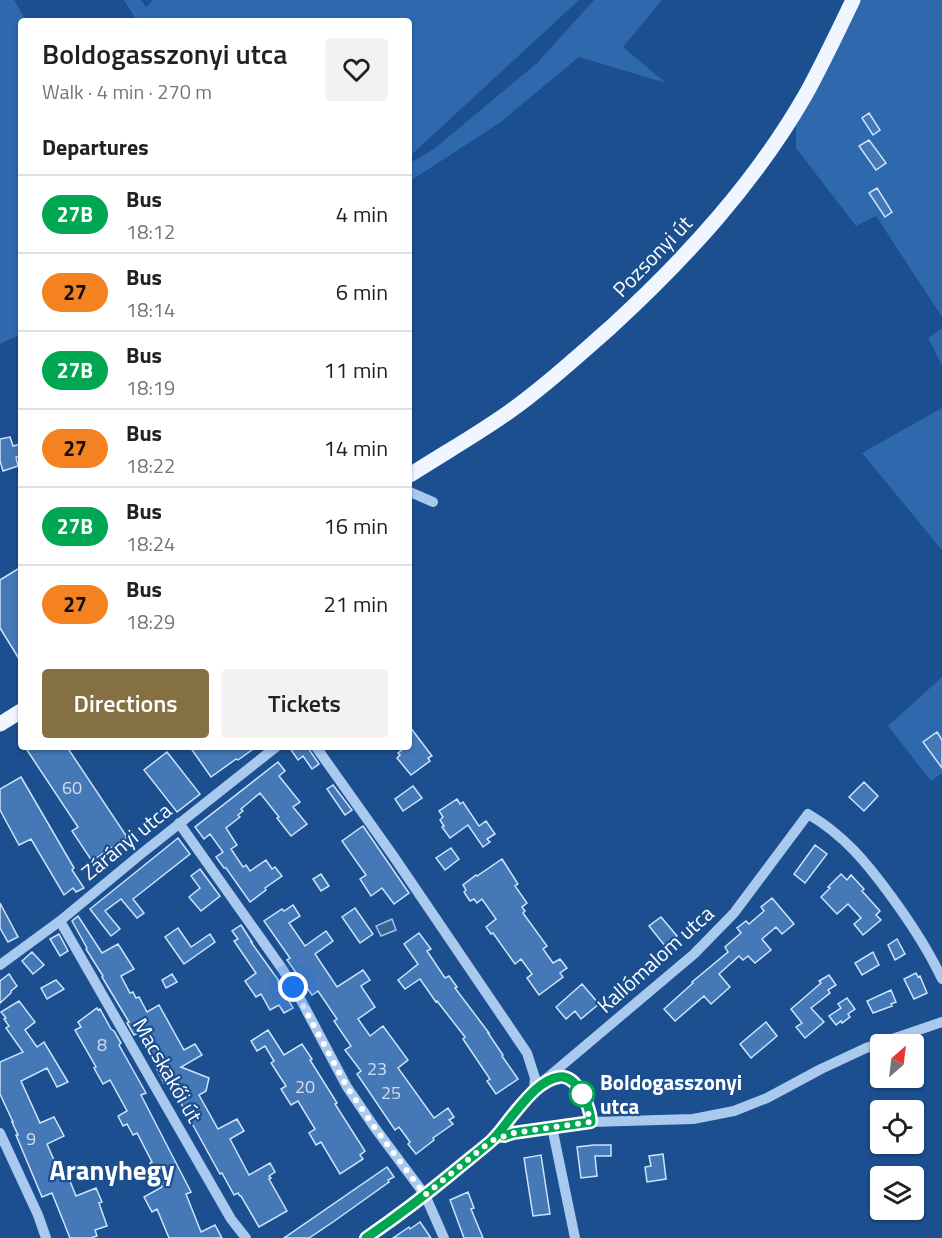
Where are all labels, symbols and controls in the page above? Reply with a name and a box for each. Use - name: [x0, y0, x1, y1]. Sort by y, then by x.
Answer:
- text: Boldogasszonyi utca: [42, 32, 287, 75]
- button: heart: [325, 38, 388, 101]
- text: Walk · 4 min · 270 m: [42, 76, 212, 107]
- text: Departures: [42, 130, 149, 164]
- text: Bus: [126, 182, 162, 216]
- text: 4 min: [336, 197, 388, 231]
- text: 27B: [57, 198, 93, 230]
- street label: Pozsonyi út: [605, 207, 700, 304]
- text: 18:12: [126, 216, 175, 247]
- text: Bus: [126, 260, 162, 294]
- text: 6 min: [336, 275, 388, 309]
- text: 27: [63, 276, 87, 308]
- text: 18:14: [126, 294, 175, 325]
- text: Bus: [126, 338, 162, 372]
- text: 11 min: [323, 353, 388, 387]
- text: 27B: [57, 354, 93, 386]
- text: 18:19: [126, 372, 175, 403]
- text: Bus: [126, 416, 162, 450]
- text: 14 min: [323, 431, 388, 465]
- text: 27: [63, 432, 87, 464]
- text: 18:22: [126, 450, 175, 481]
- text: Bus: [126, 494, 162, 528]
- text: 16 min: [323, 509, 388, 543]
- text: 27B: [57, 510, 93, 542]
- text: 18:24: [126, 528, 175, 559]
- text: Bus: [126, 572, 162, 606]
- text: 21 min: [323, 587, 388, 621]
- text: 27: [63, 588, 87, 620]
- text: 18:29: [126, 606, 175, 637]
- button: Directions: [42, 669, 209, 738]
- button: Tickets: [221, 669, 388, 738]
- house number: 60: [62, 774, 82, 801]
- street label: Zárányi utca: [74, 794, 179, 888]
- street label: Kallómalom utca: [589, 897, 721, 1020]
- your location: [278, 972, 308, 1002]
- street label: Macskakői út: [125, 1012, 211, 1129]
- house number: 8: [97, 1031, 107, 1058]
- north arrow: [870, 1034, 924, 1088]
- map controls: [870, 1034, 924, 1220]
- house number: 23: [367, 1055, 387, 1082]
- place label: Boldogasszonyi utca: [600, 1066, 742, 1122]
- house number: 20: [295, 1073, 315, 1100]
- house number: 25: [381, 1079, 401, 1106]
- marker: Boldogasszonyi utca: [569, 1081, 595, 1107]
- button: locate: [870, 1100, 924, 1154]
- house number: 9: [26, 1125, 36, 1152]
- district label: Aranyhegy: [49, 1149, 175, 1190]
- button: layers: [870, 1166, 924, 1220]

